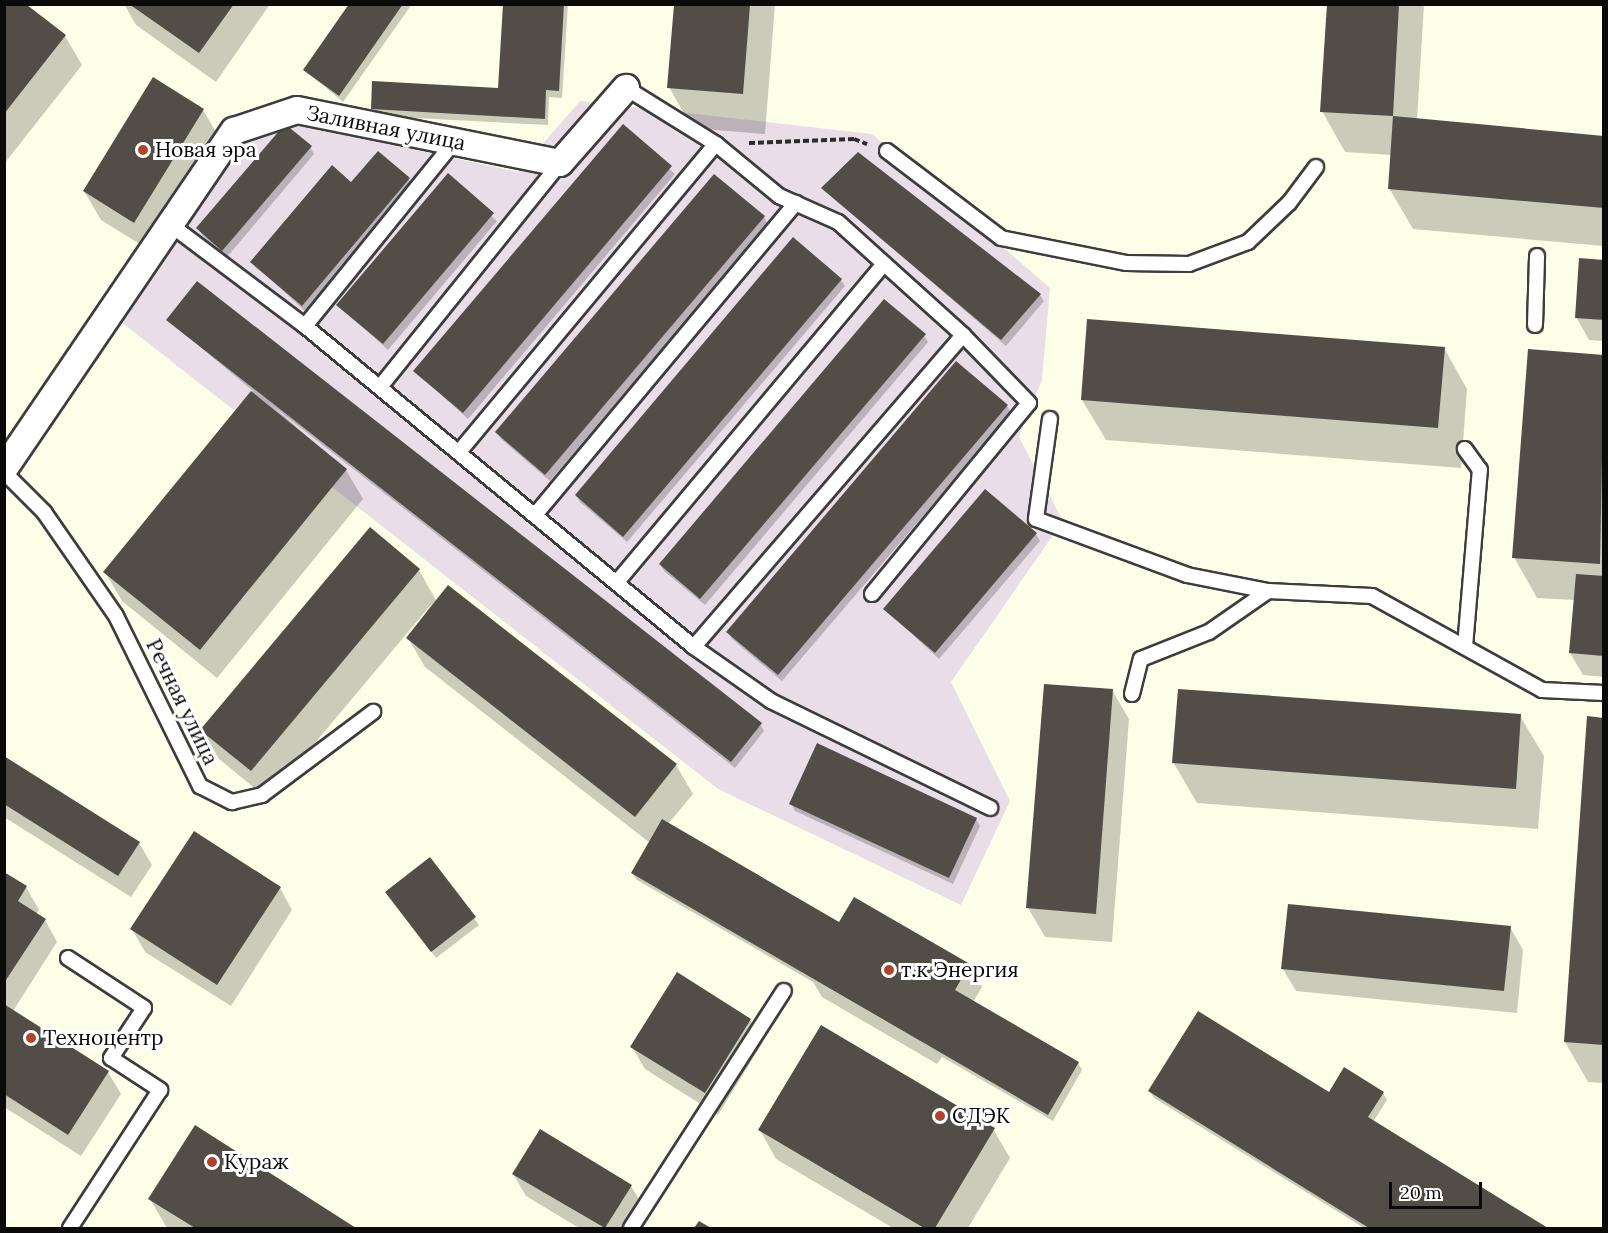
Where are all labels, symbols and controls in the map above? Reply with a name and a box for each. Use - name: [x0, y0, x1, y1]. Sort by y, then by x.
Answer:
- street label: Заливная улица: [304, 100, 468, 156]
- place label: Новая эра: [155, 137, 256, 163]
- marker: Новая эра: [136, 143, 150, 157]
- street label: Речная улица: [141, 635, 223, 769]
- place label: т.к Энергия: [901, 957, 1019, 983]
- marker: т.к Энергия: [882, 963, 896, 977]
- place label: Техноцентр: [43, 1025, 164, 1051]
- marker: Техноцентр: [24, 1031, 38, 1045]
- place label: СДЭК: [952, 1103, 1010, 1129]
- marker: СДЭК: [933, 1109, 947, 1123]
- place label: Кураж: [224, 1149, 289, 1175]
- marker: Кураж: [205, 1155, 219, 1169]
- scale bar: [1392, 1170, 1485, 1208]
- text: 20 m: [1400, 1181, 1442, 1204]

